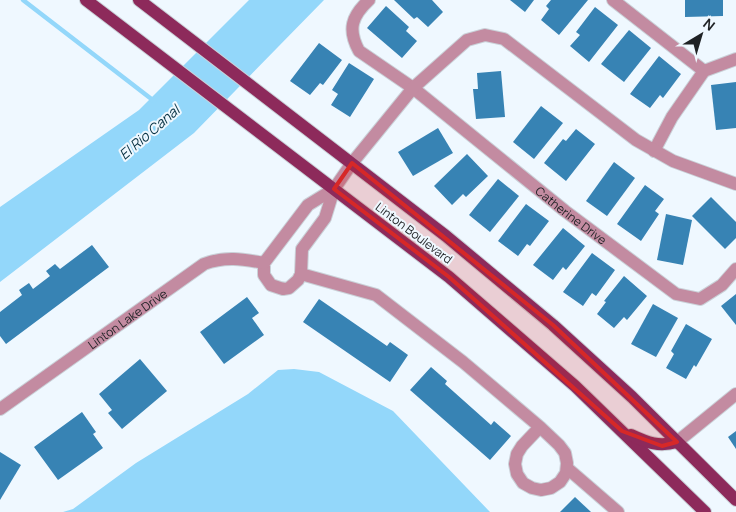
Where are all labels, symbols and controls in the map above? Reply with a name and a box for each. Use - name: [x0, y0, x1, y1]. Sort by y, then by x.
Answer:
- north arrow: [676, 10, 726, 60]
- text: N: [699, 14, 719, 35]
- water label: El Rio Canal: [115, 99, 185, 164]
- street label: Catherine Drive: [532, 182, 611, 248]
- street label: Linton Boulevard: [372, 198, 456, 268]
- street label: Linton Lake Drive: [84, 285, 170, 353]

